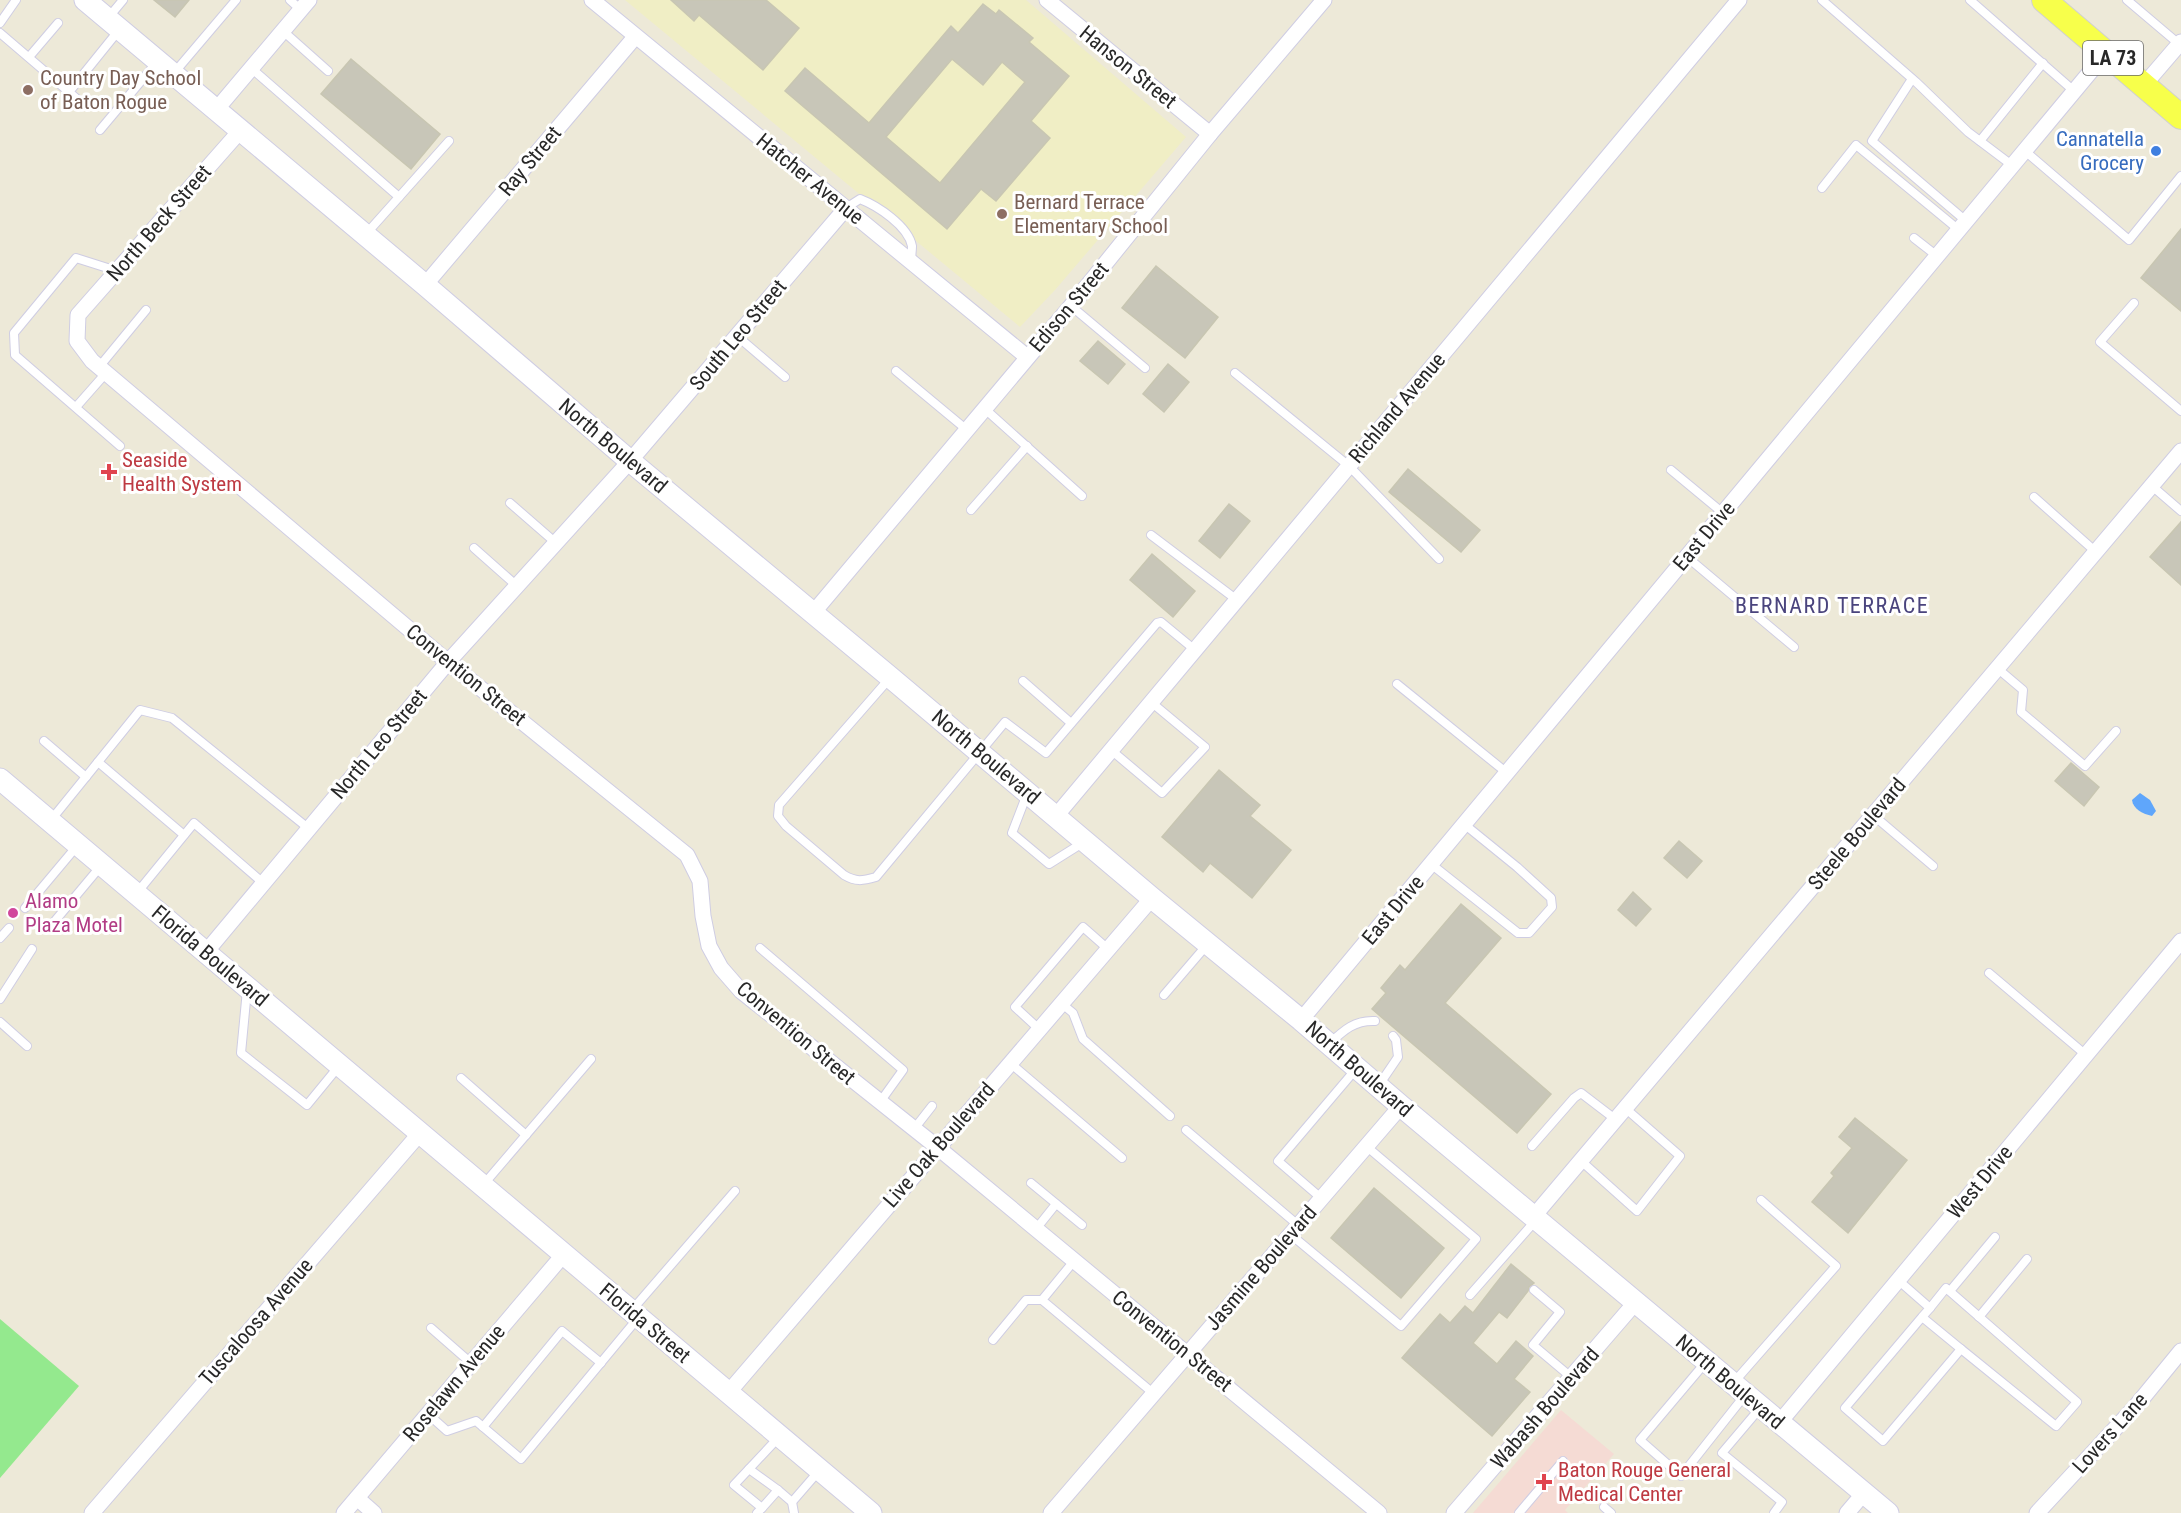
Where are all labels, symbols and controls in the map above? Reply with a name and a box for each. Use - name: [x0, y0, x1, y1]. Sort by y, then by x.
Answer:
- street label: Hanson Street: [1075, 21, 1181, 113]
- road number: LA 73: [2083, 41, 2143, 75]
- place label: Country Day School of Baton Rogue: [40, 66, 201, 114]
- marker: Country Day School of Baton Rogue: [21, 83, 35, 97]
- street label: Ray Street: [494, 121, 566, 201]
- place label: Cannatella Grocery: [2056, 127, 2144, 175]
- street label: Hatcher Avenue: [752, 129, 868, 230]
- marker: Cannatella Grocery: [2149, 144, 2163, 158]
- street label: North Beck Street: [102, 160, 216, 286]
- place label: Bernard Terrace Elementary School: [1014, 190, 1168, 238]
- marker: Bernard Terrace Elementary School: [995, 207, 1009, 221]
- street label: Edison Street: [1025, 257, 1113, 357]
- street label: South Leo Street: [685, 275, 791, 395]
- street label: Richland Avenue: [1344, 348, 1450, 468]
- street label: North Boulevard: [554, 394, 672, 498]
- place label: Seaside Health System: [122, 448, 242, 496]
- marker: Seaside Health System: [100, 463, 118, 481]
- street label: East Drive: [1668, 496, 1740, 576]
- district label: BERNARD TERRACE: [1735, 593, 1929, 618]
- street label: Convention Street: [401, 619, 531, 731]
- street label: North Leo Street: [326, 684, 432, 804]
- street label: North Boulevard: [927, 705, 1045, 809]
- street label: Steele Boulevard: [1803, 773, 1911, 895]
- street label: East Drive: [1357, 870, 1429, 950]
- place label: Alamo Plaza Motel: [25, 889, 123, 937]
- street label: Florida Boulevard: [147, 900, 273, 1012]
- marker: Alamo Plaza Motel: [6, 906, 20, 920]
- street label: Convention Street: [732, 976, 860, 1090]
- street label: North Boulevard: [1301, 1016, 1417, 1122]
- street label: Live Oak Boulevard: [878, 1078, 1000, 1212]
- street label: West Drive: [1943, 1140, 2018, 1223]
- street label: Jasmine Boulevard: [1200, 1201, 1322, 1335]
- street label: Tuscaloosa Avenue: [194, 1254, 318, 1390]
- street label: Florida Street: [595, 1278, 695, 1368]
- street label: Convention Street: [1107, 1285, 1237, 1397]
- street label: Roselawn Avenue: [398, 1320, 510, 1446]
- street label: North Boulevard: [1671, 1330, 1789, 1434]
- street label: Wabash Boulevard: [1486, 1342, 1604, 1474]
- street label: Lovers Lane: [2068, 1388, 2152, 1478]
- place label: Baton Rouge General Medical Center: [1558, 1458, 1731, 1506]
- marker: Baton Rouge General Medical Center: [1535, 1473, 1553, 1491]

